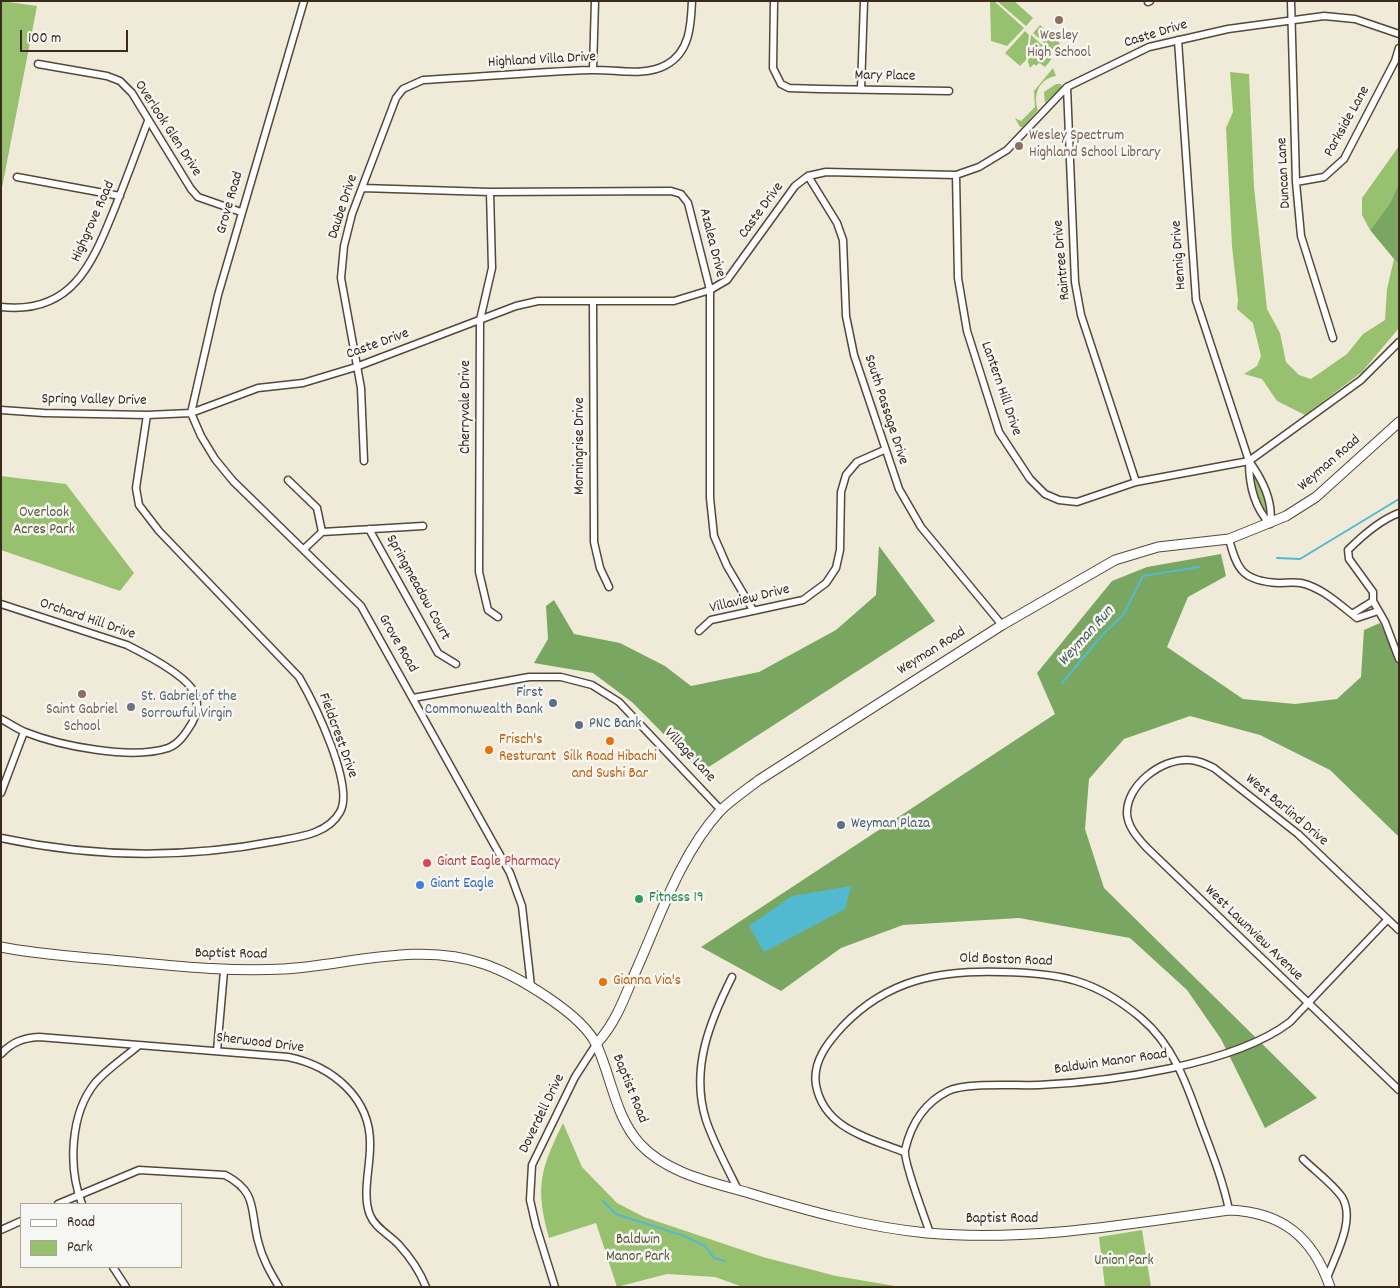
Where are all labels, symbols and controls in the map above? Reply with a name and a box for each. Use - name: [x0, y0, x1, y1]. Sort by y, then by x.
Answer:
- marker: Wesley High School: [1053, 14, 1065, 26]
- street label: Caste Drive: [1122, 17, 1190, 53]
- scale bar: [22, 20, 130, 52]
- text: 100 m: [28, 28, 61, 50]
- place label: Wesley High School: [1027, 28, 1091, 63]
- street label: Highland Villa Drive: [487, 49, 597, 73]
- street label: Mary Place: [854, 67, 916, 87]
- street label: Overlook Glen Drive: [129, 78, 205, 180]
- street label: Parkside Lane: [1321, 83, 1375, 161]
- place label: Wesley Spectrum Highland School Library: [1029, 128, 1160, 163]
- street label: Duncan Lane: [1274, 137, 1296, 209]
- marker: Wesley Spectrum Highland School Library: [1013, 140, 1025, 152]
- street label: Grove Road: [214, 170, 248, 236]
- street label: Daube Drive: [325, 173, 363, 241]
- street label: Highgrove Road: [68, 179, 120, 265]
- street label: Caste Drive: [736, 179, 788, 243]
- street label: Azalea Drive: [694, 207, 728, 279]
- street label: Raintree Drive: [1051, 219, 1075, 301]
- street label: Hennig Drive: [1169, 220, 1191, 290]
- street label: Caste Drive: [344, 325, 412, 365]
- street label: Lantern Hill Drive: [976, 340, 1024, 438]
- street label: South Passage Drive: [859, 353, 911, 467]
- street label: Cherryvale Drive: [458, 360, 476, 454]
- street label: Spring Valley Drive: [41, 391, 147, 411]
- street label: Morningrise Drive: [572, 397, 590, 495]
- street label: Weyman Road: [1295, 432, 1365, 496]
- park label: Overlook Acres Park: [13, 505, 75, 540]
- street label: Springmeadow Court: [381, 532, 453, 644]
- street label: Villaview Drive: [708, 581, 792, 619]
- street label: Orchard Hill Drive: [37, 595, 137, 645]
- water label: Weyman Run: [1055, 603, 1119, 671]
- street label: Grove Road: [373, 612, 421, 676]
- street label: Weyman Road: [895, 624, 969, 680]
- place label: First Commonwealth Bank: [425, 685, 543, 720]
- marker: Saint Gabriel School: [76, 688, 88, 700]
- place label: St. Gabriel of the Sorrowful Virgin: [141, 689, 236, 724]
- street label: Fieldcrest Drive: [313, 691, 361, 781]
- marker: First Commonwealth Bank: [547, 697, 559, 709]
- marker: St. Gabriel of the Sorrowful Virgin: [125, 701, 137, 713]
- place label: Saint Gabriel School: [46, 702, 118, 737]
- place label: PNC Bank: [589, 716, 641, 734]
- marker: PNC Bank: [573, 719, 585, 731]
- street label: Village Lane: [659, 725, 719, 787]
- place label: Frisch's Resturant: [499, 732, 556, 767]
- marker: Silk Road Hibachi and Sushi Bar: [604, 735, 616, 747]
- marker: Frisch's Resturant: [483, 744, 495, 756]
- place label: Silk Road Hibachi and Sushi Bar: [563, 749, 657, 784]
- street label: West Barlind Drive: [1241, 771, 1331, 851]
- place label: Weyman Plaza: [851, 816, 930, 834]
- marker: Weyman Plaza: [835, 819, 847, 831]
- place label: Giant Eagle Pharmacy: [437, 854, 560, 872]
- marker: Giant Eagle Pharmacy: [421, 857, 433, 869]
- place label: Giant Eagle: [430, 876, 494, 894]
- marker: Giant Eagle: [414, 879, 426, 891]
- street label: West Lawnview Avenue: [1200, 882, 1306, 986]
- place label: Fitness 19: [649, 890, 704, 908]
- marker: Fitness 19: [633, 893, 645, 905]
- street label: Baptist Road: [195, 945, 267, 965]
- street label: Old Boston Road: [959, 950, 1053, 972]
- place label: Gianna Via's: [613, 973, 681, 991]
- marker: Gianna Via's: [597, 976, 609, 988]
- street label: Sherwood Drive: [215, 1030, 305, 1058]
- street label: Baldwin Manor Road: [1053, 1046, 1169, 1080]
- street label: Baptist Road: [607, 1052, 651, 1126]
- street label: Doverdell Drive: [516, 1071, 570, 1157]
- legend: [20, 1203, 182, 1268]
- street label: Baptist Road: [966, 1211, 1038, 1229]
- text: Road: [67, 1212, 95, 1234]
- park label: Baldwin Manor Park: [606, 1232, 670, 1267]
- text: Park: [67, 1237, 93, 1259]
- park label: Union Park: [1094, 1253, 1154, 1271]

